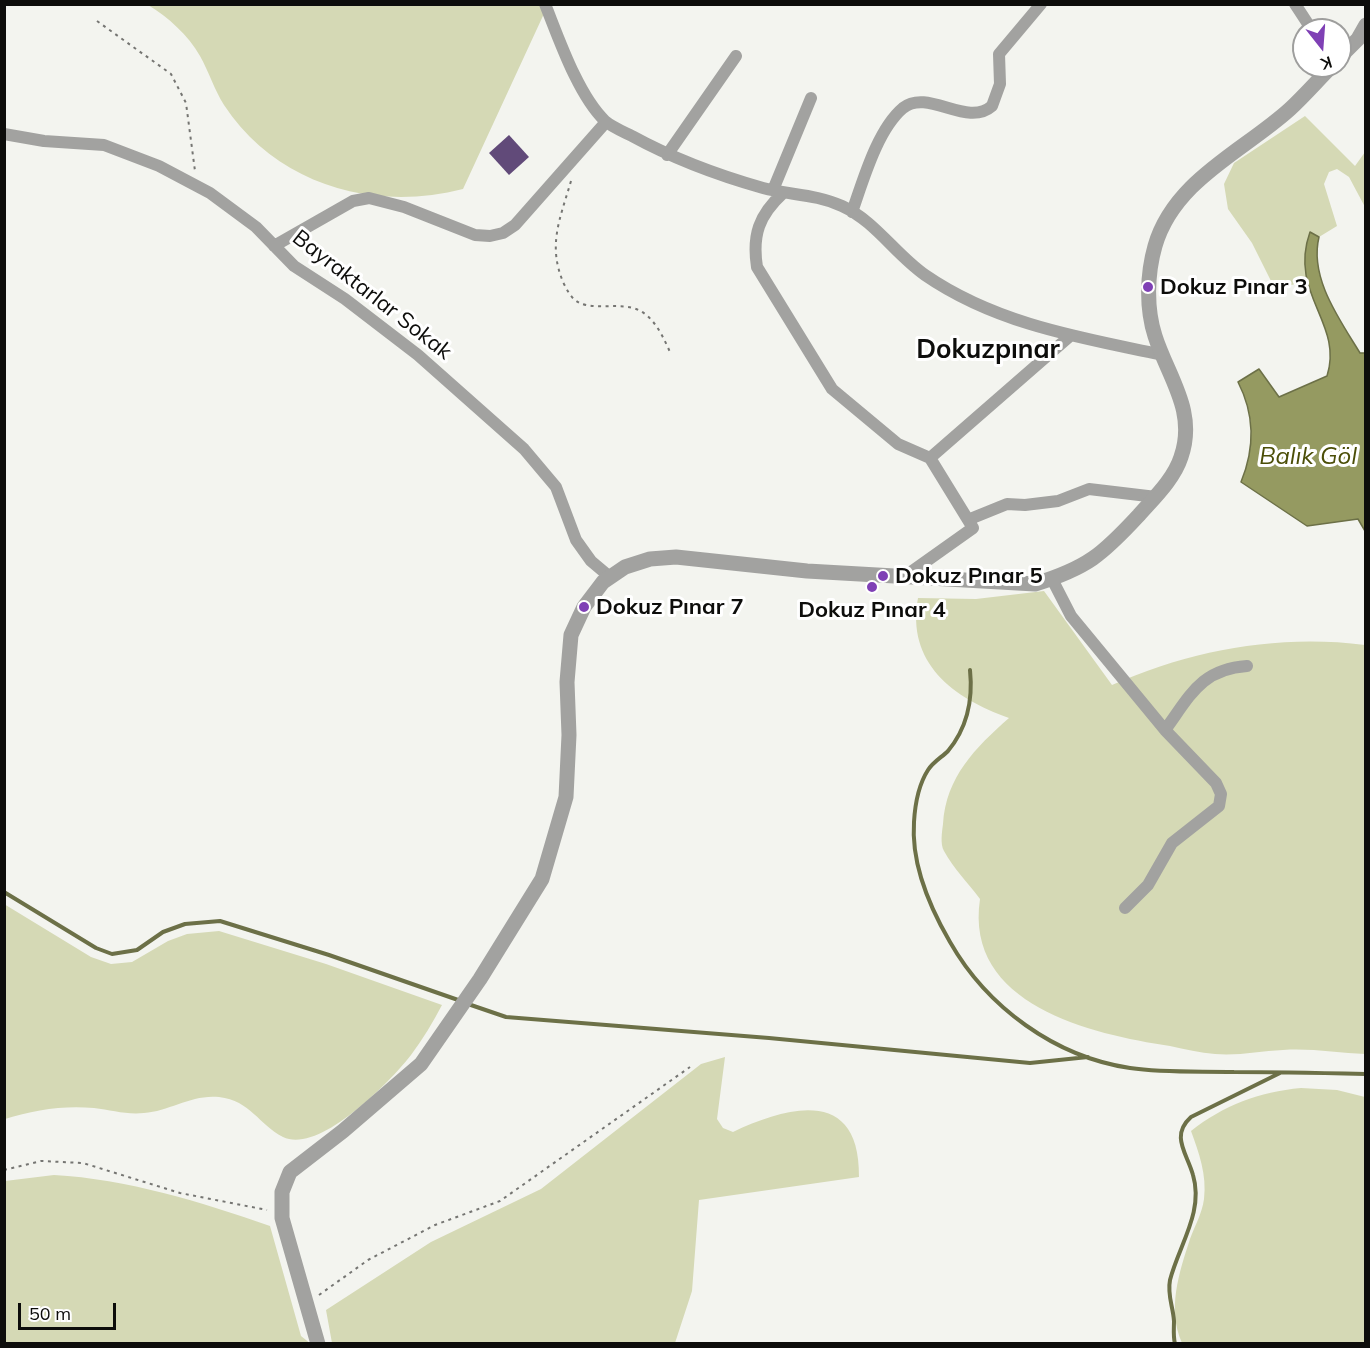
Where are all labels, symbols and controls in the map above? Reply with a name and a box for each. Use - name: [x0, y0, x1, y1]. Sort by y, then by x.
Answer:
- north arrow: [1292, 18, 1352, 78]
- text: K: [1319, 52, 1335, 74]
- street label: Bayraktarlar Sokak: [287, 225, 457, 365]
- place label: Dokuz Pınar 3: [1160, 274, 1308, 300]
- marker: Dokuz Pınar 3: [1141, 280, 1155, 294]
- district label: Dokuzpınar: [916, 334, 1060, 366]
- water label: Balık Göl: [1259, 443, 1357, 471]
- place label: Dokuz Pınar 5: [895, 563, 1043, 589]
- marker: Dokuz Pınar 5: [876, 569, 890, 583]
- marker: Dokuz Pınar 4: [865, 580, 879, 594]
- place label: Dokuz Pınar 7: [596, 594, 744, 620]
- place label: Dokuz Pınar 4: [798, 597, 946, 623]
- marker: Dokuz Pınar 7: [577, 600, 591, 614]
- scale bar: [21, 1291, 118, 1329]
- text: 50 m: [29, 1302, 71, 1325]

